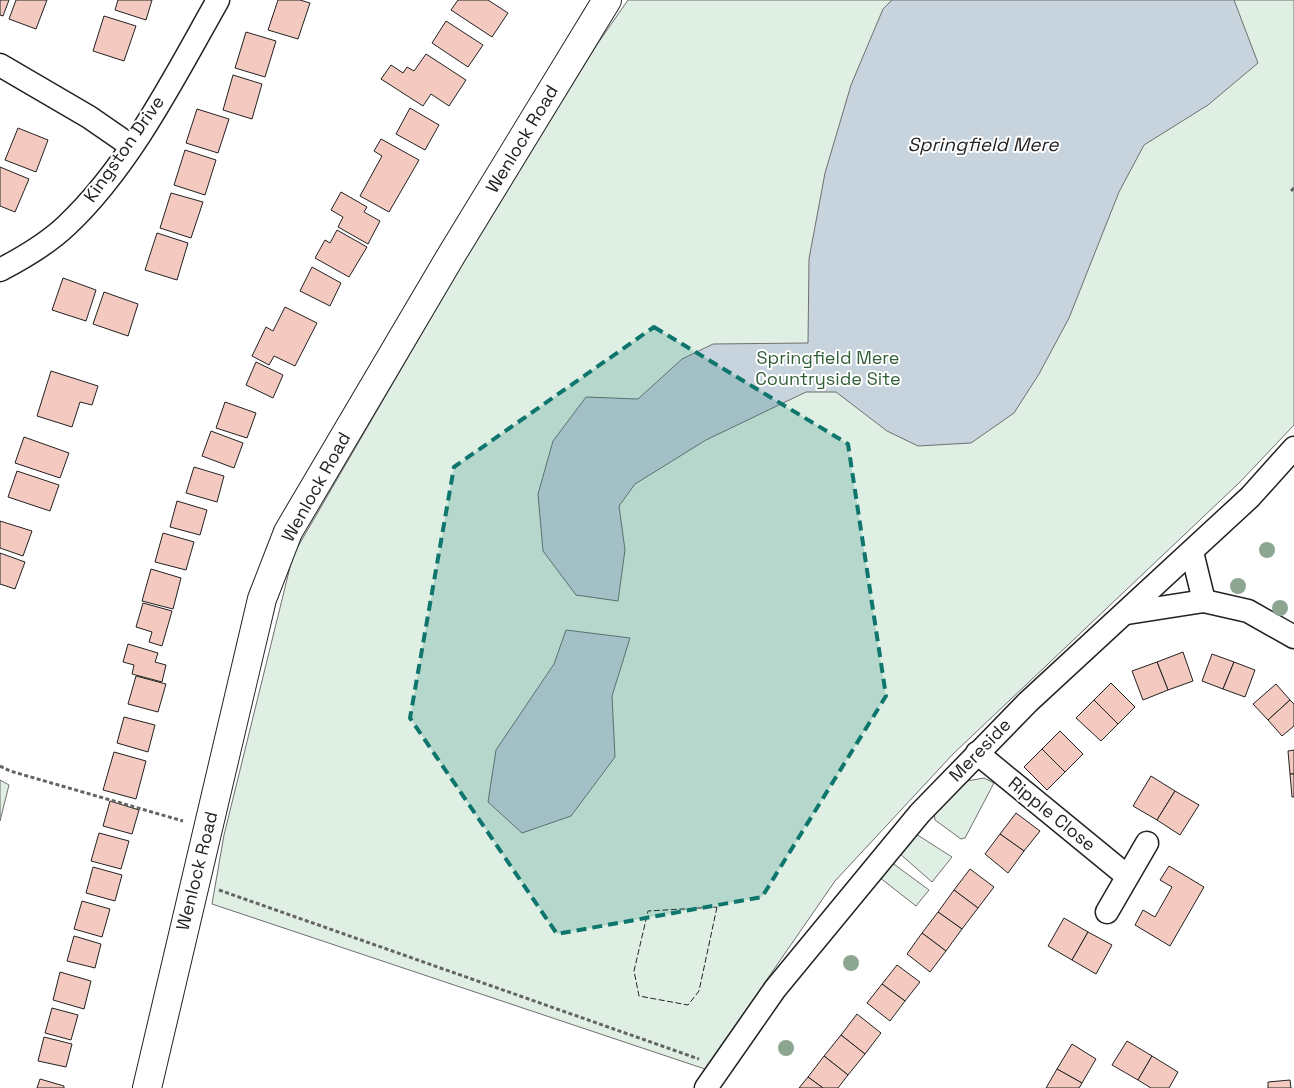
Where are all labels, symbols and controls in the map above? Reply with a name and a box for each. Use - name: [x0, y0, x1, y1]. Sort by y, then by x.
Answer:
- street label: Wenlock Road: [480, 81, 563, 197]
- street label: Kingston Drive: [78, 91, 169, 207]
- water label: Springfield Mere: [908, 132, 1059, 157]
- park label: Springfield Mere Countryside Site: [755, 346, 901, 390]
- street label: Wenlock Road: [276, 428, 355, 546]
- street label: Mereside: [944, 713, 1016, 786]
- street label: Ripple Close: [1004, 771, 1101, 856]
- street label: Wenlock Road: [171, 809, 222, 933]

